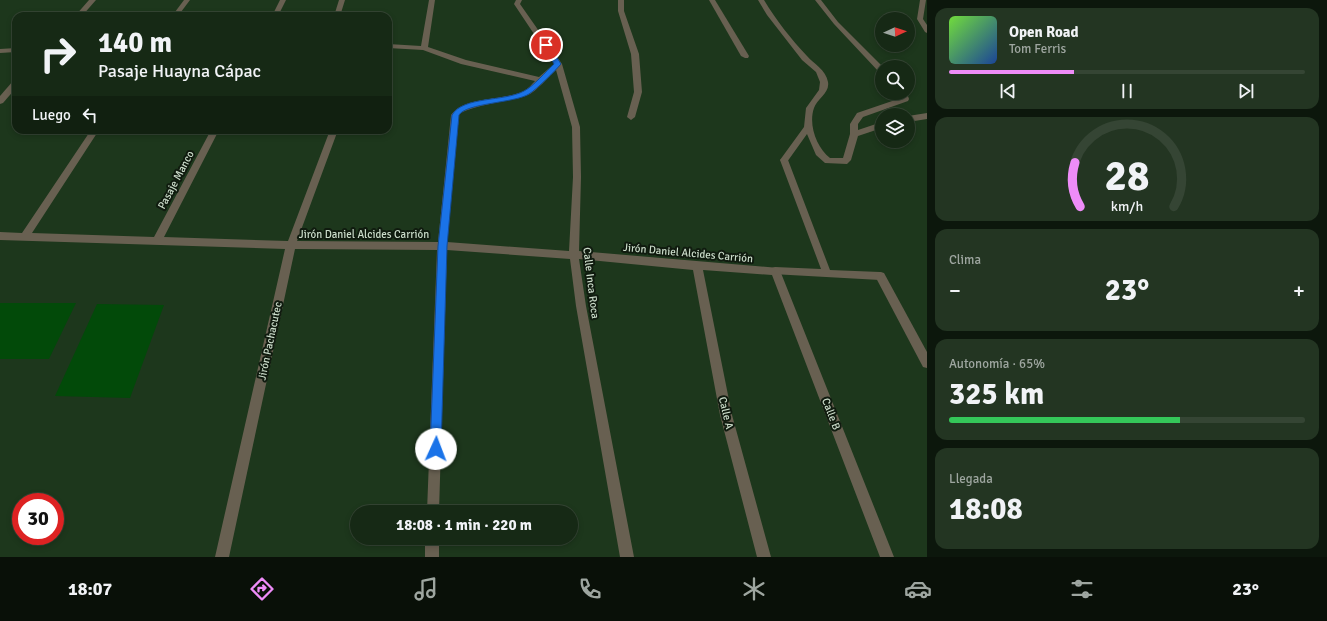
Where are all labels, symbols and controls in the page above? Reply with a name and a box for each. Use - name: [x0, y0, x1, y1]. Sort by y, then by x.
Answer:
- north arrow: [875, 12, 915, 52]
- map controls: [875, 12, 915, 148]
- text: Open Road: [1009, 23, 1079, 41]
- text: 140 m: [98, 26, 172, 60]
- icon: right: [32, 28, 84, 80]
- pin: [529, 28, 563, 62]
- icon: arrive: [535, 34, 557, 56]
- text: Tom Ferris: [1009, 41, 1066, 57]
- text: Pasaje Huayna Cápac: [98, 60, 261, 82]
- button: search: [875, 60, 915, 100]
- icon: previous: [997, 80, 1019, 102]
- icon: pause: [1116, 80, 1138, 102]
- icon: next: [1235, 80, 1257, 102]
- icon: left: [79, 104, 101, 126]
- text: Luego: [32, 106, 71, 124]
- button: layers: [875, 108, 915, 148]
- street label: Pasaje Manco: [155, 148, 197, 211]
- text: 28: [1105, 151, 1149, 202]
- text: km/h: [1111, 198, 1143, 215]
- street label: Jirón Daniel Alcides Carrión: [299, 228, 429, 241]
- street label: Jirón Daniel Alcides Carrión: [623, 241, 753, 265]
- street label: Calle Inca Roca: [580, 247, 602, 320]
- text: Clima: [949, 252, 981, 268]
- text: 23°: [1105, 272, 1149, 309]
- text: −: [949, 277, 961, 304]
- text: +: [1293, 277, 1305, 304]
- street label: Jirón Pachacutec: [255, 301, 285, 381]
- text: Autonomía · 65%: [949, 356, 1045, 372]
- text: 325 km: [949, 376, 1044, 413]
- street label: Calle A: [716, 395, 736, 431]
- street label: Calle B: [819, 396, 843, 432]
- position arrow: [415, 428, 457, 470]
- text: Llegada: [949, 471, 993, 487]
- text: 18:08: [949, 491, 1023, 528]
- speed limit sign: 30: [12, 493, 64, 545]
- text: 18:08 · 1 min · 220 m: [396, 516, 532, 534]
- icon: directions: [248, 575, 276, 603]
- icon: music: [412, 575, 440, 603]
- icon: phone: [576, 575, 604, 603]
- icon: climate: [740, 575, 768, 603]
- icon: car: [904, 575, 932, 603]
- icon: filters: [1068, 575, 1096, 603]
- text: 18:07: [68, 578, 112, 600]
- text: 23°: [1232, 578, 1259, 600]

